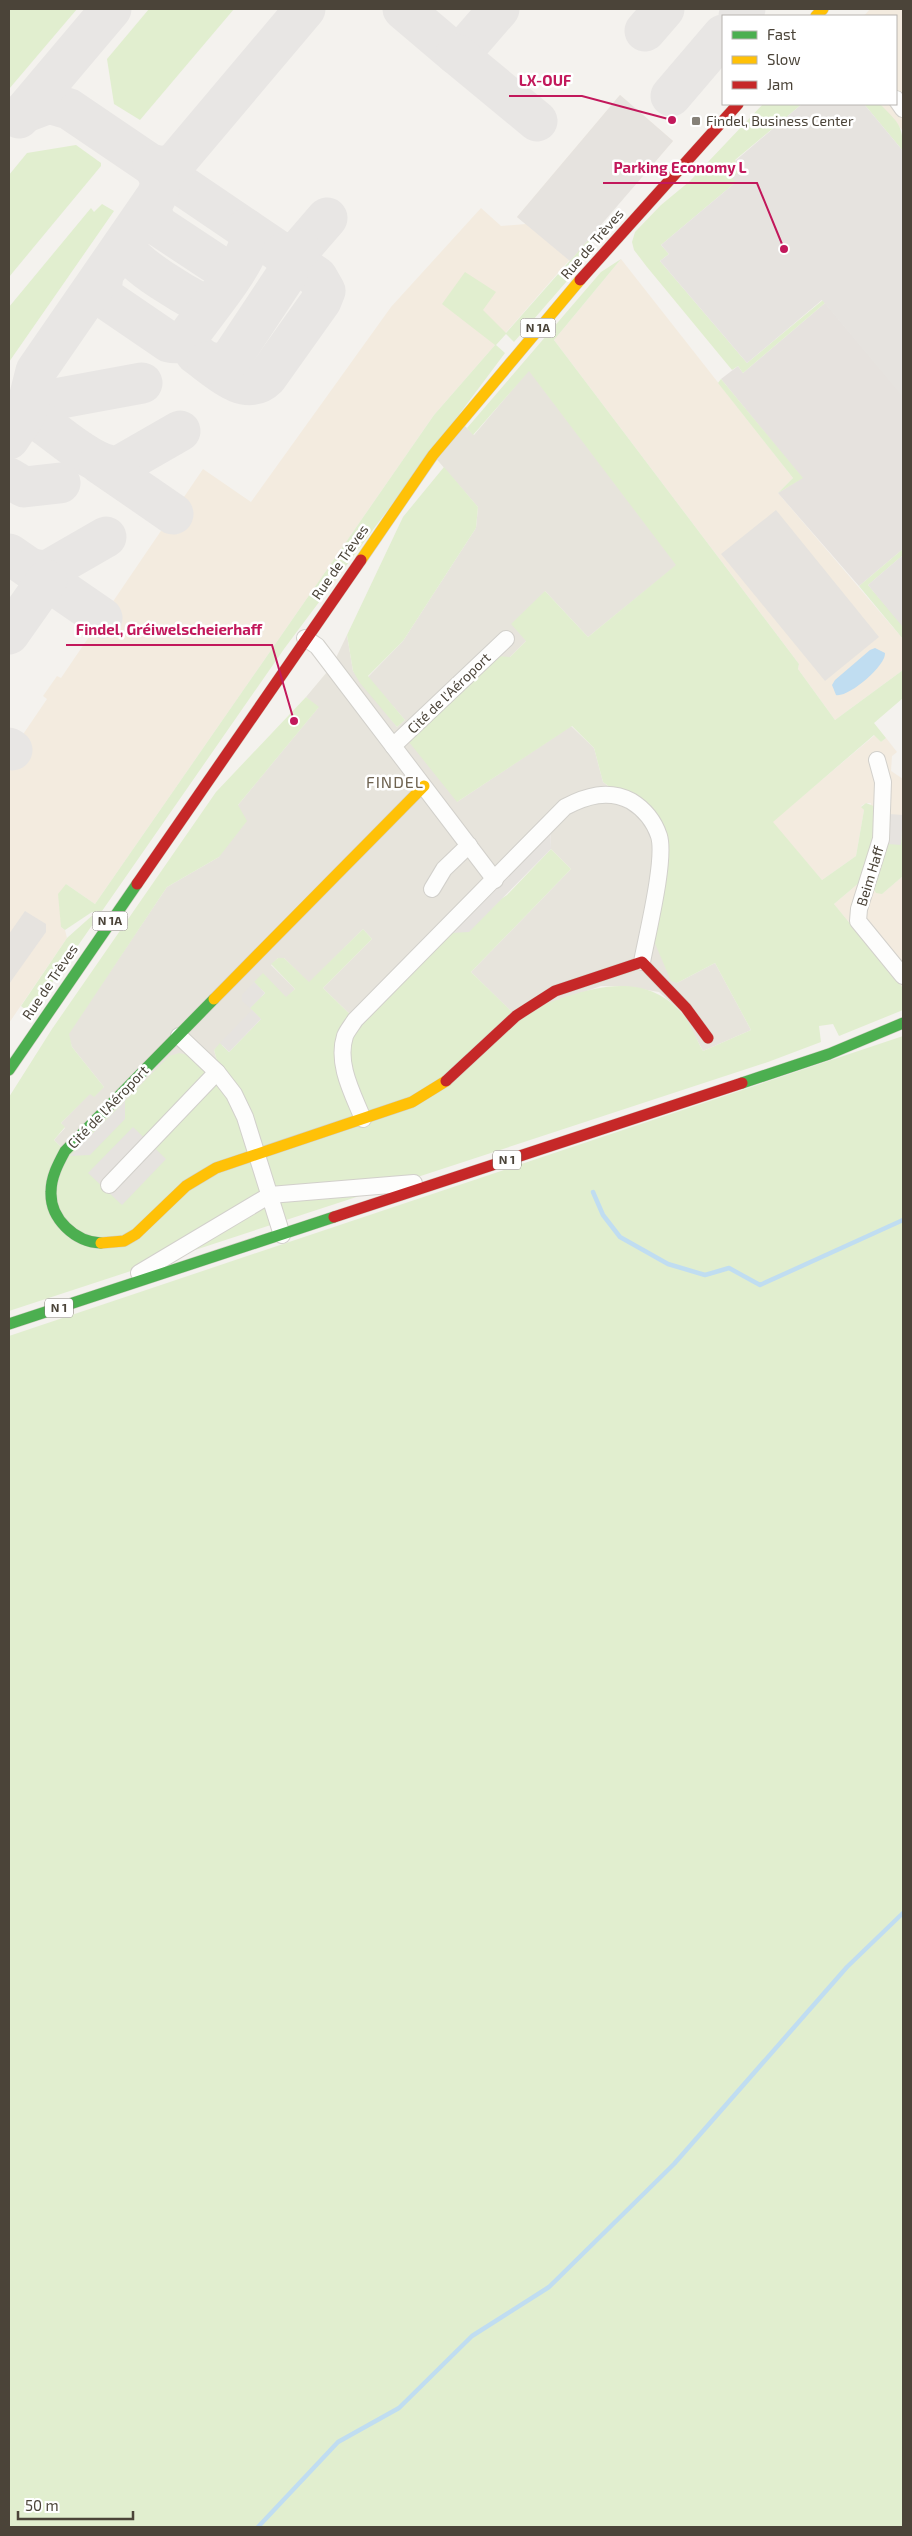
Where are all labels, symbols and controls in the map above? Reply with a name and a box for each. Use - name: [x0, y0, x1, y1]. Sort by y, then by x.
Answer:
- legend: [722, 15, 897, 105]
- text: Fast: [767, 25, 797, 43]
- text: Slow: [767, 50, 801, 68]
- callout: LX-OUF: [509, 66, 582, 96]
- text: LX-OUF: [519, 71, 571, 89]
- text: Jam: [767, 75, 793, 93]
- place label: Findel, Business Center: [706, 112, 854, 129]
- marker: Findel, Business Center: [690, 115, 702, 127]
- callout: Parking Economy L: [603, 153, 757, 183]
- text: Parking Economy L: [613, 158, 747, 177]
- street label: Rue de Trèves: [557, 205, 627, 282]
- road number: N 1A: [520, 318, 556, 338]
- street label: Rue de Trèves: [308, 521, 372, 602]
- callout: Findel, Gréiwelscheierhaff: [66, 615, 272, 645]
- text: Findel, Gréiwelscheierhaff: [76, 620, 263, 638]
- street label: Cité de l'Aéroport: [404, 649, 494, 737]
- district label: FINDEL: [366, 772, 424, 791]
- street label: Beim Haff: [852, 843, 887, 908]
- road number: N 1A: [92, 911, 128, 930]
- street label: Rue de Trèves: [18, 941, 81, 1023]
- street label: Cité de l'Aéroport: [64, 1062, 152, 1152]
- road number: N 1: [493, 1150, 521, 1170]
- road number: N 1: [45, 1299, 73, 1318]
- scale bar: [18, 2488, 132, 2520]
- text: 50 m: [25, 2496, 59, 2514]

